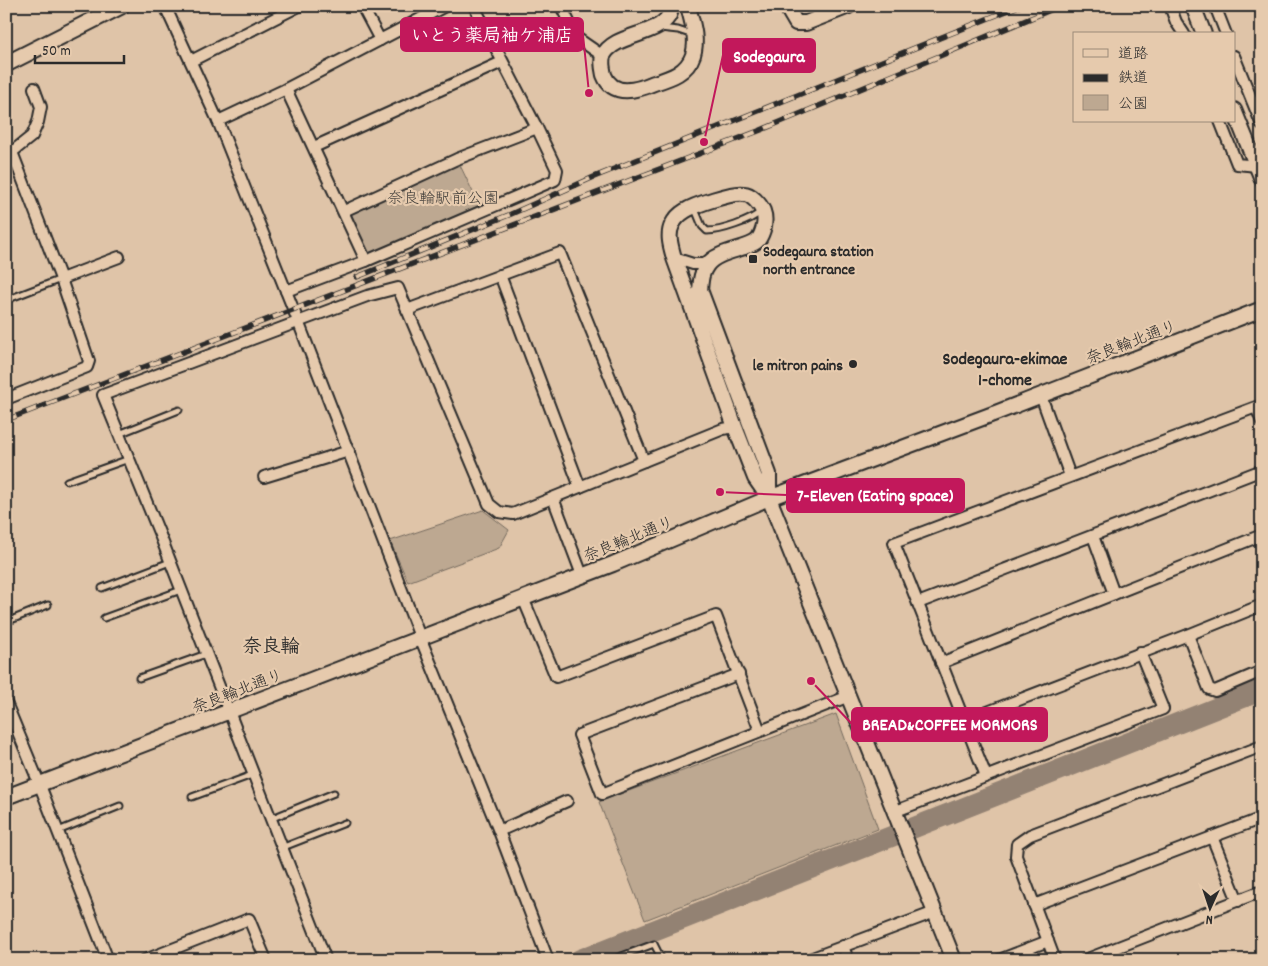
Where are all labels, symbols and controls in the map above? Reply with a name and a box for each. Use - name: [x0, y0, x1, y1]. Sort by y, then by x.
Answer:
- callout: いとう薬局袖ケ浦店: [401, 18, 583, 51]
- text: いとう薬局袖ケ浦店: [411, 25, 573, 50]
- scale bar: [35, 32, 124, 64]
- legend: [1073, 32, 1236, 122]
- callout: Sodegaura: [723, 39, 815, 72]
- text: 50 m: [42, 41, 71, 63]
- text: 道路: [1118, 44, 1148, 66]
- text: Sodegaura: [733, 46, 805, 71]
- text: 鉄道: [1118, 68, 1148, 90]
- text: 公園: [1118, 94, 1148, 116]
- park label: 奈良輪駅前公園: [387, 188, 499, 211]
- place label: Sodegaura station north entrance: [763, 241, 874, 282]
- marker: Sodegaura station north entrance: [747, 253, 759, 265]
- street label: 奈良輪北通り: [1083, 315, 1181, 371]
- district label: Sodegaura-ekimae 1-chome: [943, 348, 1068, 394]
- place label: le mitron pains: [753, 355, 843, 378]
- marker: le mitron pains: [847, 358, 859, 370]
- callout: 7-Eleven (Eating space): [787, 479, 964, 512]
- text: 7-Eleven (Eating space): [797, 485, 954, 510]
- street label: 奈良輪北通り: [580, 512, 678, 569]
- district label: 奈良輪: [242, 635, 300, 662]
- street label: 奈良輪北通り: [189, 664, 287, 720]
- callout: BREAD&COFFEE MORMORS: [852, 708, 1047, 741]
- text: BREAD&COFFEE MORMORS: [862, 714, 1038, 739]
- north arrow: [1186, 884, 1236, 934]
- text: N: [1205, 909, 1213, 929]

